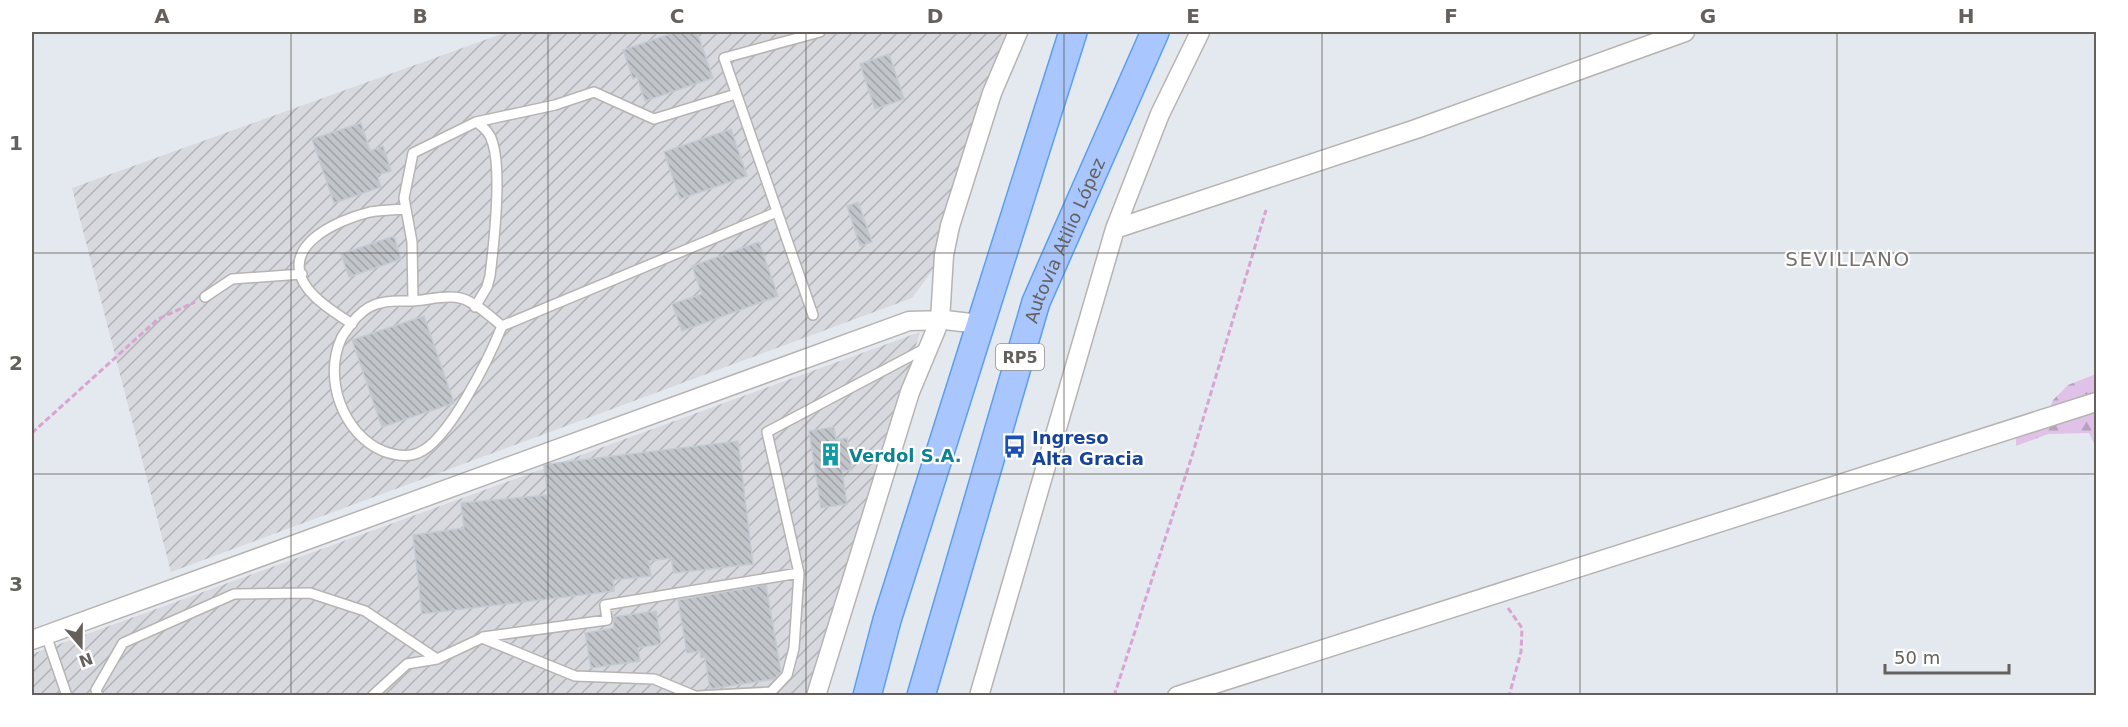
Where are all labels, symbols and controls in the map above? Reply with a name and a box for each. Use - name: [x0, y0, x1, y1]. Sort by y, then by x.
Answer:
- text: A: [154, 4, 170, 28]
- text: B: [412, 4, 428, 28]
- text: C: [670, 4, 684, 28]
- text: D: [927, 4, 943, 28]
- text: E: [1186, 4, 1200, 28]
- text: F: [1444, 4, 1458, 28]
- text: G: [1700, 4, 1716, 28]
- text: H: [1958, 4, 1974, 28]
- text: 1: [9, 131, 23, 155]
- street label: Autovía Atilio López: [1020, 155, 1109, 325]
- district label: SEVILLANO: [1785, 247, 1911, 271]
- road number: RP5: [996, 344, 1044, 370]
- text: 2: [9, 351, 23, 375]
- place label: Ingreso Alta Gracia: [1032, 427, 1144, 469]
- bus stop icon: Ingreso Alta Gracia: [1001, 434, 1027, 460]
- building icon: Verdol S.A.: [818, 442, 844, 468]
- place label: Verdol S.A.: [849, 445, 962, 466]
- text: 3: [9, 572, 23, 596]
- north arrow: [51, 616, 111, 676]
- scale bar: [1885, 637, 2010, 675]
- text: 50 m: [1894, 647, 1940, 668]
- text: N: [76, 648, 96, 671]

